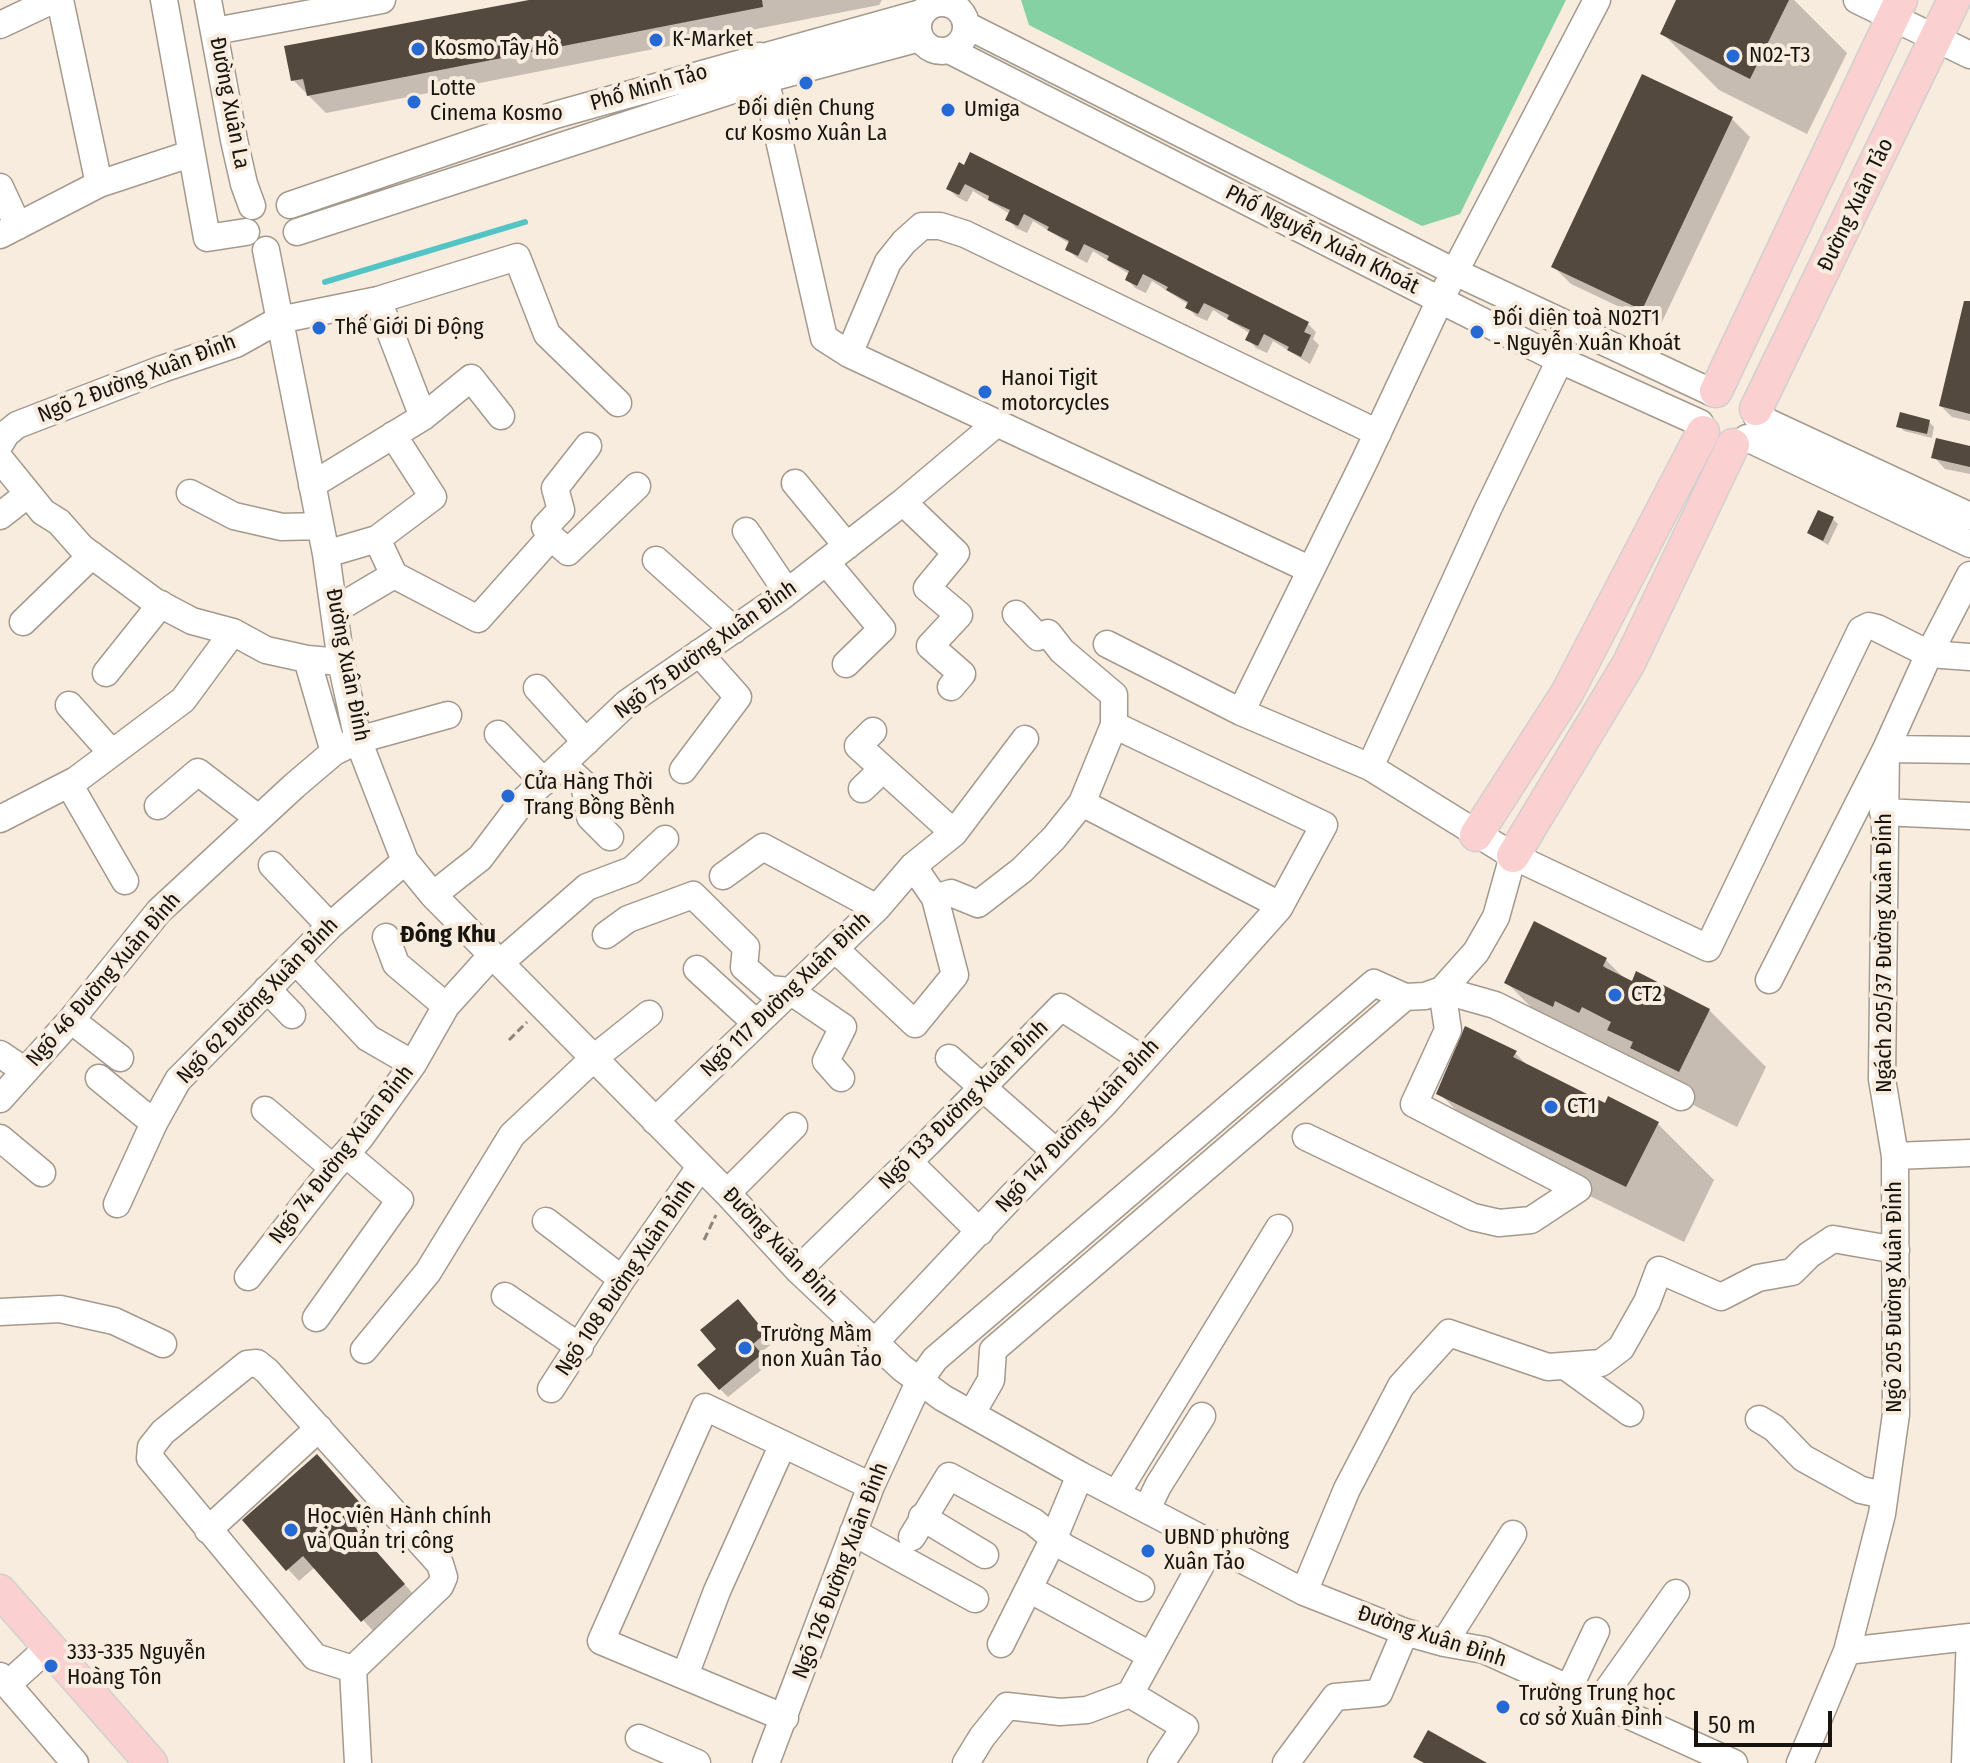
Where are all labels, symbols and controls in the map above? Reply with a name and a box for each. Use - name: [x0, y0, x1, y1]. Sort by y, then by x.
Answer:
- place label: K-Market: [672, 27, 753, 53]
- marker: K-Market: [647, 31, 665, 49]
- street label: Đường Xuân La: [203, 35, 255, 171]
- place label: Kosmo Tây Hồ: [434, 36, 559, 62]
- marker: Kosmo Tây Hồ: [409, 40, 427, 58]
- place label: N02-T3: [1749, 43, 1810, 69]
- marker: N02-T3: [1724, 47, 1742, 65]
- street label: Phố Minh Tảo: [588, 59, 710, 117]
- marker: Đối diện Chung cư Kosmo Xuân La: [797, 74, 815, 92]
- place label: Lotte Cinema Kosmo: [430, 76, 563, 128]
- marker: Lotte Cinema Kosmo: [405, 93, 423, 111]
- place label: Đối diện Chung cư Kosmo Xuân La: [725, 96, 887, 148]
- place label: Umiga: [964, 97, 1020, 123]
- marker: Umiga: [939, 101, 957, 119]
- street label: Đường Xuân Tảo: [1812, 134, 1900, 276]
- street label: Phố Nguyễn Xuân Khoát: [1221, 180, 1423, 300]
- place label: Đối diện toà N02T1 - Nguyễn Xuân Khoát: [1493, 306, 1681, 358]
- place label: Thế Giới Di Động: [335, 315, 484, 341]
- marker: Thế Giới Di Động: [310, 319, 328, 337]
- marker: Đối diện toà N02T1 - Nguyễn Xuân Khoát: [1468, 323, 1486, 341]
- street label: Ngõ 2 Đường Xuân Đỉnh: [34, 329, 240, 429]
- place label: Hanoi Tigit motorcycles: [1001, 366, 1110, 418]
- marker: Hanoi Tigit motorcycles: [976, 383, 994, 401]
- street label: Ngõ 75 Đường Xuân Đỉnh: [610, 575, 802, 725]
- street label: Đường Xuân Đỉnh: [319, 586, 375, 744]
- place label: Cửa Hàng Thời Trang Bồng Bềnh: [524, 770, 675, 822]
- marker: Cửa Hàng Thời Trang Bồng Bềnh: [499, 787, 517, 805]
- street label: Ngách 205/37 Đường Xuân Đỉnh: [1872, 813, 1898, 1093]
- street label: Ngõ 46 Đường Xuân Đỉnh: [21, 888, 187, 1072]
- street label: Ngõ 117 Đường Xuân Đỉnh: [695, 907, 877, 1083]
- street label: Ngõ 62 Đường Xuân Đỉnh: [172, 912, 344, 1090]
- district label: Đông Khu: [400, 921, 496, 949]
- place label: CT2: [1631, 982, 1662, 1008]
- marker: CT2: [1606, 986, 1624, 1004]
- street label: Ngõ 133 Đường Xuân Đỉnh: [874, 1015, 1054, 1195]
- street label: Ngõ 147 Đường Xuân Đỉnh: [991, 1034, 1165, 1218]
- street label: Ngõ 74 Đường Xuân Đỉnh: [264, 1060, 420, 1250]
- place label: CT1: [1567, 1094, 1596, 1120]
- marker: CT1: [1542, 1098, 1560, 1116]
- street label: Ngõ 108 Đường Xuân Đỉnh: [550, 1175, 702, 1381]
- street label: Ngõ 205 Đường Xuân Đỉnh: [1882, 1181, 1908, 1413]
- street label: Đường Xuân Đỉnh: [717, 1182, 843, 1312]
- place label: Trường Mầm non Xuân Tảo: [761, 1322, 882, 1374]
- marker: Trường Mầm non Xuân Tảo: [736, 1339, 754, 1357]
- street label: Ngõ 126 Đường Xuân Đỉnh: [788, 1459, 894, 1683]
- place label: Học viện Hành chính và Quản trị công: [307, 1504, 492, 1556]
- marker: Học viện Hành chính và Quản trị công: [282, 1521, 300, 1539]
- place label: UBND phường Xuân Tảo: [1164, 1525, 1289, 1576]
- marker: UBND phường Xuân Tảo: [1139, 1542, 1157, 1560]
- street label: Đường Xuân Đỉnh: [1354, 1600, 1510, 1674]
- place label: 333-335 Nguyễn Hoàng Tôn: [67, 1640, 206, 1692]
- marker: 333-335 Nguyễn Hoàng Tôn: [42, 1657, 60, 1675]
- place label: Trường Trung học cơ sở Xuân Đỉnh: [1519, 1681, 1675, 1732]
- scale bar: [1698, 1695, 1836, 1745]
- marker: Trường Trung học cơ sở Xuân Đỉnh: [1494, 1698, 1512, 1716]
- text: 50 m: [1708, 1711, 1756, 1739]

